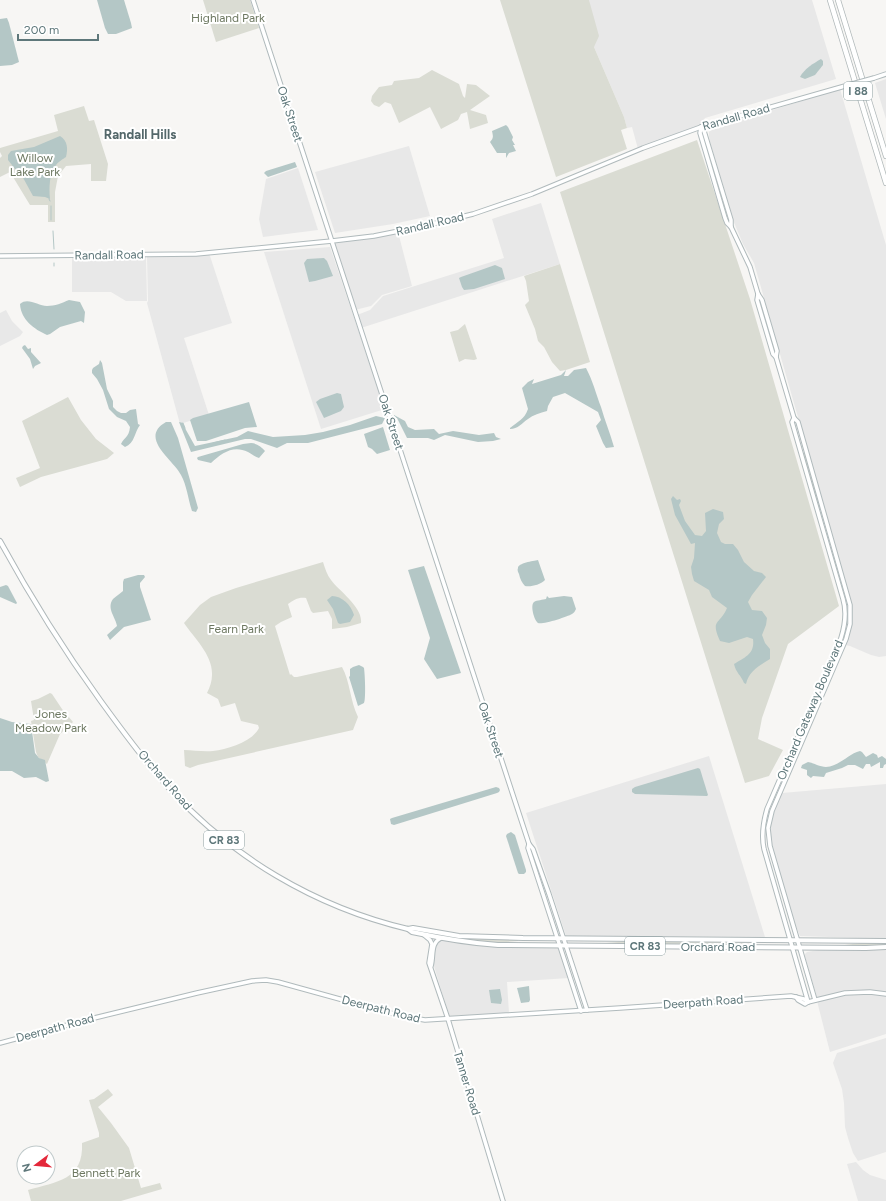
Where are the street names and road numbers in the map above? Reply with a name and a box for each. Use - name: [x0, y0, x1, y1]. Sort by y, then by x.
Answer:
- road number: I 88: [844, 82, 872, 100]
- street label: Oak Street: [274, 84, 306, 144]
- street label: Randall Road: [701, 101, 771, 133]
- street label: Randall Road: [395, 209, 465, 239]
- street label: Randall Road: [74, 247, 144, 263]
- street label: Oak Street: [375, 392, 407, 452]
- street label: Orchard Gateway Boulevard: [774, 638, 846, 782]
- street label: Oak Street: [475, 700, 507, 760]
- street label: Orchard Road: [135, 747, 195, 813]
- road number: CR 83: [204, 831, 244, 849]
- road number: CR 83: [625, 937, 665, 955]
- street label: Orchard Road: [681, 940, 755, 954]
- street label: Deerpath Road: [340, 992, 422, 1026]
- street label: Deerpath Road: [662, 992, 744, 1012]
- street label: Deerpath Road: [14, 1011, 96, 1045]
- street label: Tanner Road: [451, 1049, 483, 1117]

